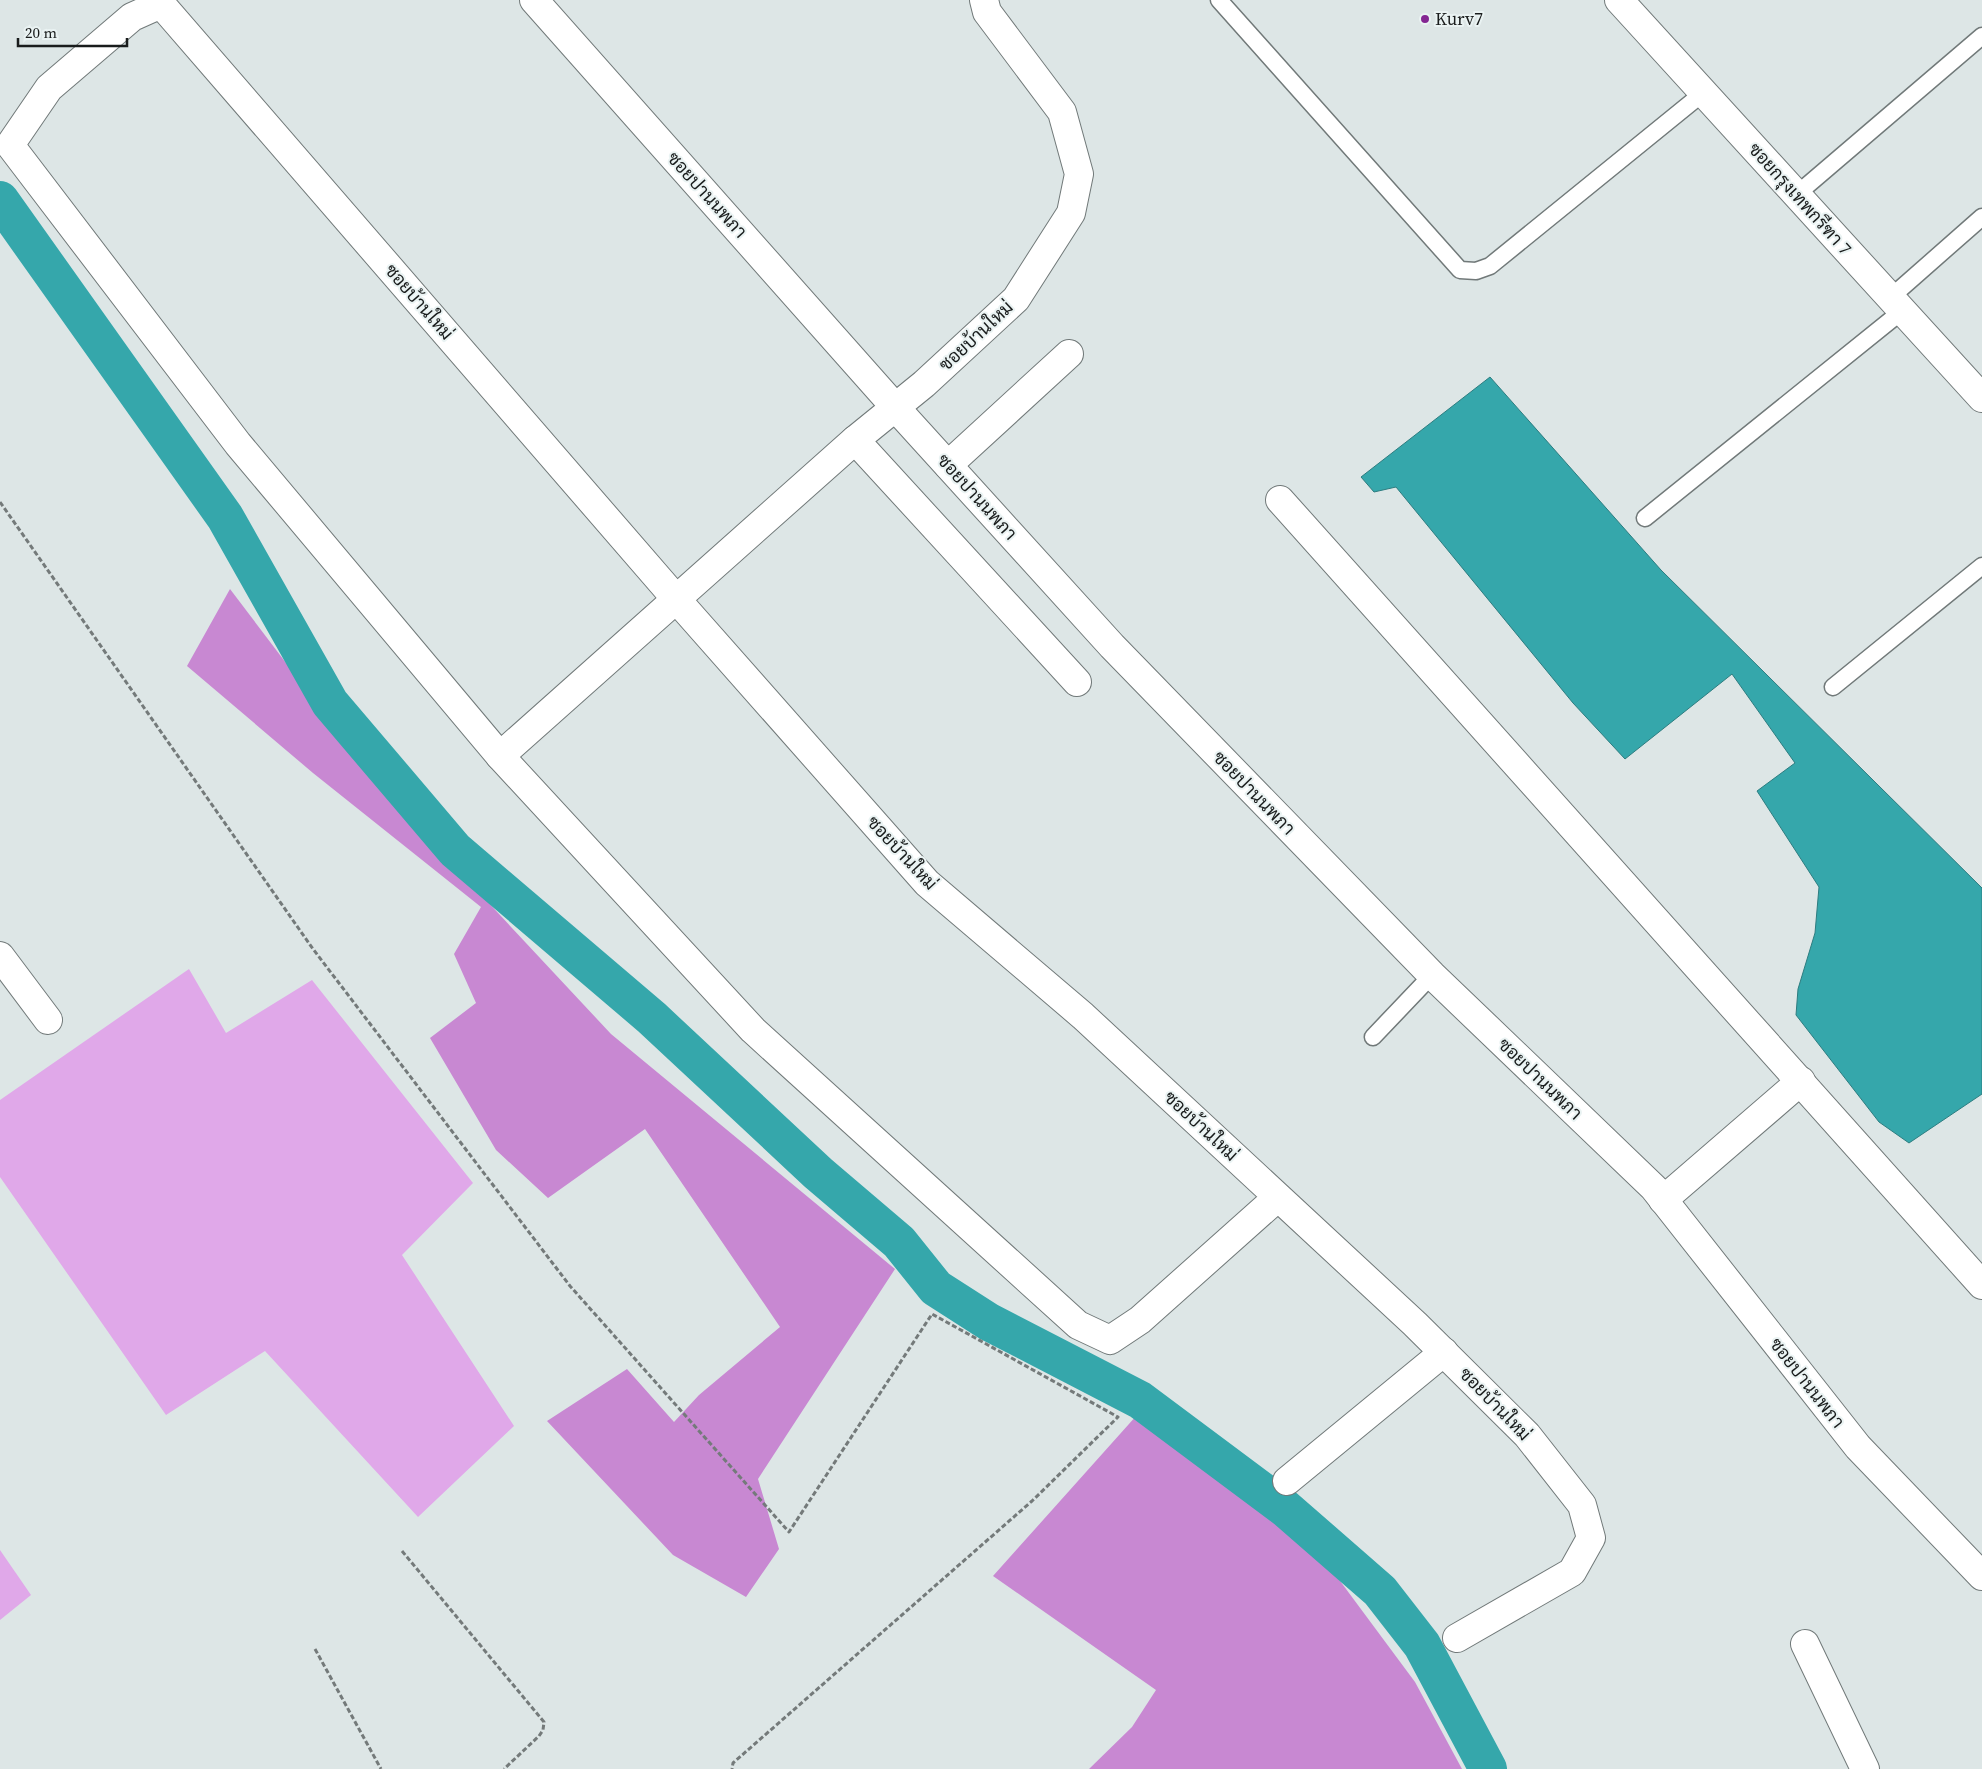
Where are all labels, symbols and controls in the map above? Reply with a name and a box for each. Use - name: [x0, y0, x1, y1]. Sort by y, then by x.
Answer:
- place label: Kurv7: [1435, 6, 1483, 31]
- marker: Kurv7: [1419, 13, 1431, 25]
- scale bar: [18, 15, 126, 47]
- text: 20 m: [25, 22, 57, 43]
- street label: ซอยกรุงเทพกรีฑา 7: [1743, 137, 1858, 260]
- street label: ซอยปานนพภา: [662, 146, 753, 243]
- street label: ซอยบ้านใหม่: [379, 258, 459, 345]
- street label: ซอยบ้านใหม่: [933, 295, 1018, 377]
- street label: ซอยปานนพภา: [932, 448, 1023, 545]
- street label: ซอยปานนพภา: [1208, 745, 1301, 840]
- street label: ซอยบ้านใหม่: [861, 810, 943, 895]
- street label: ซอยปานนพภา: [1493, 1032, 1588, 1125]
- street label: ซอยบ้านใหม่: [1159, 1085, 1244, 1167]
- street label: ซอยปานนพภา: [1764, 1332, 1851, 1433]
- street label: ซอยบ้านใหม่: [1454, 1361, 1537, 1446]

